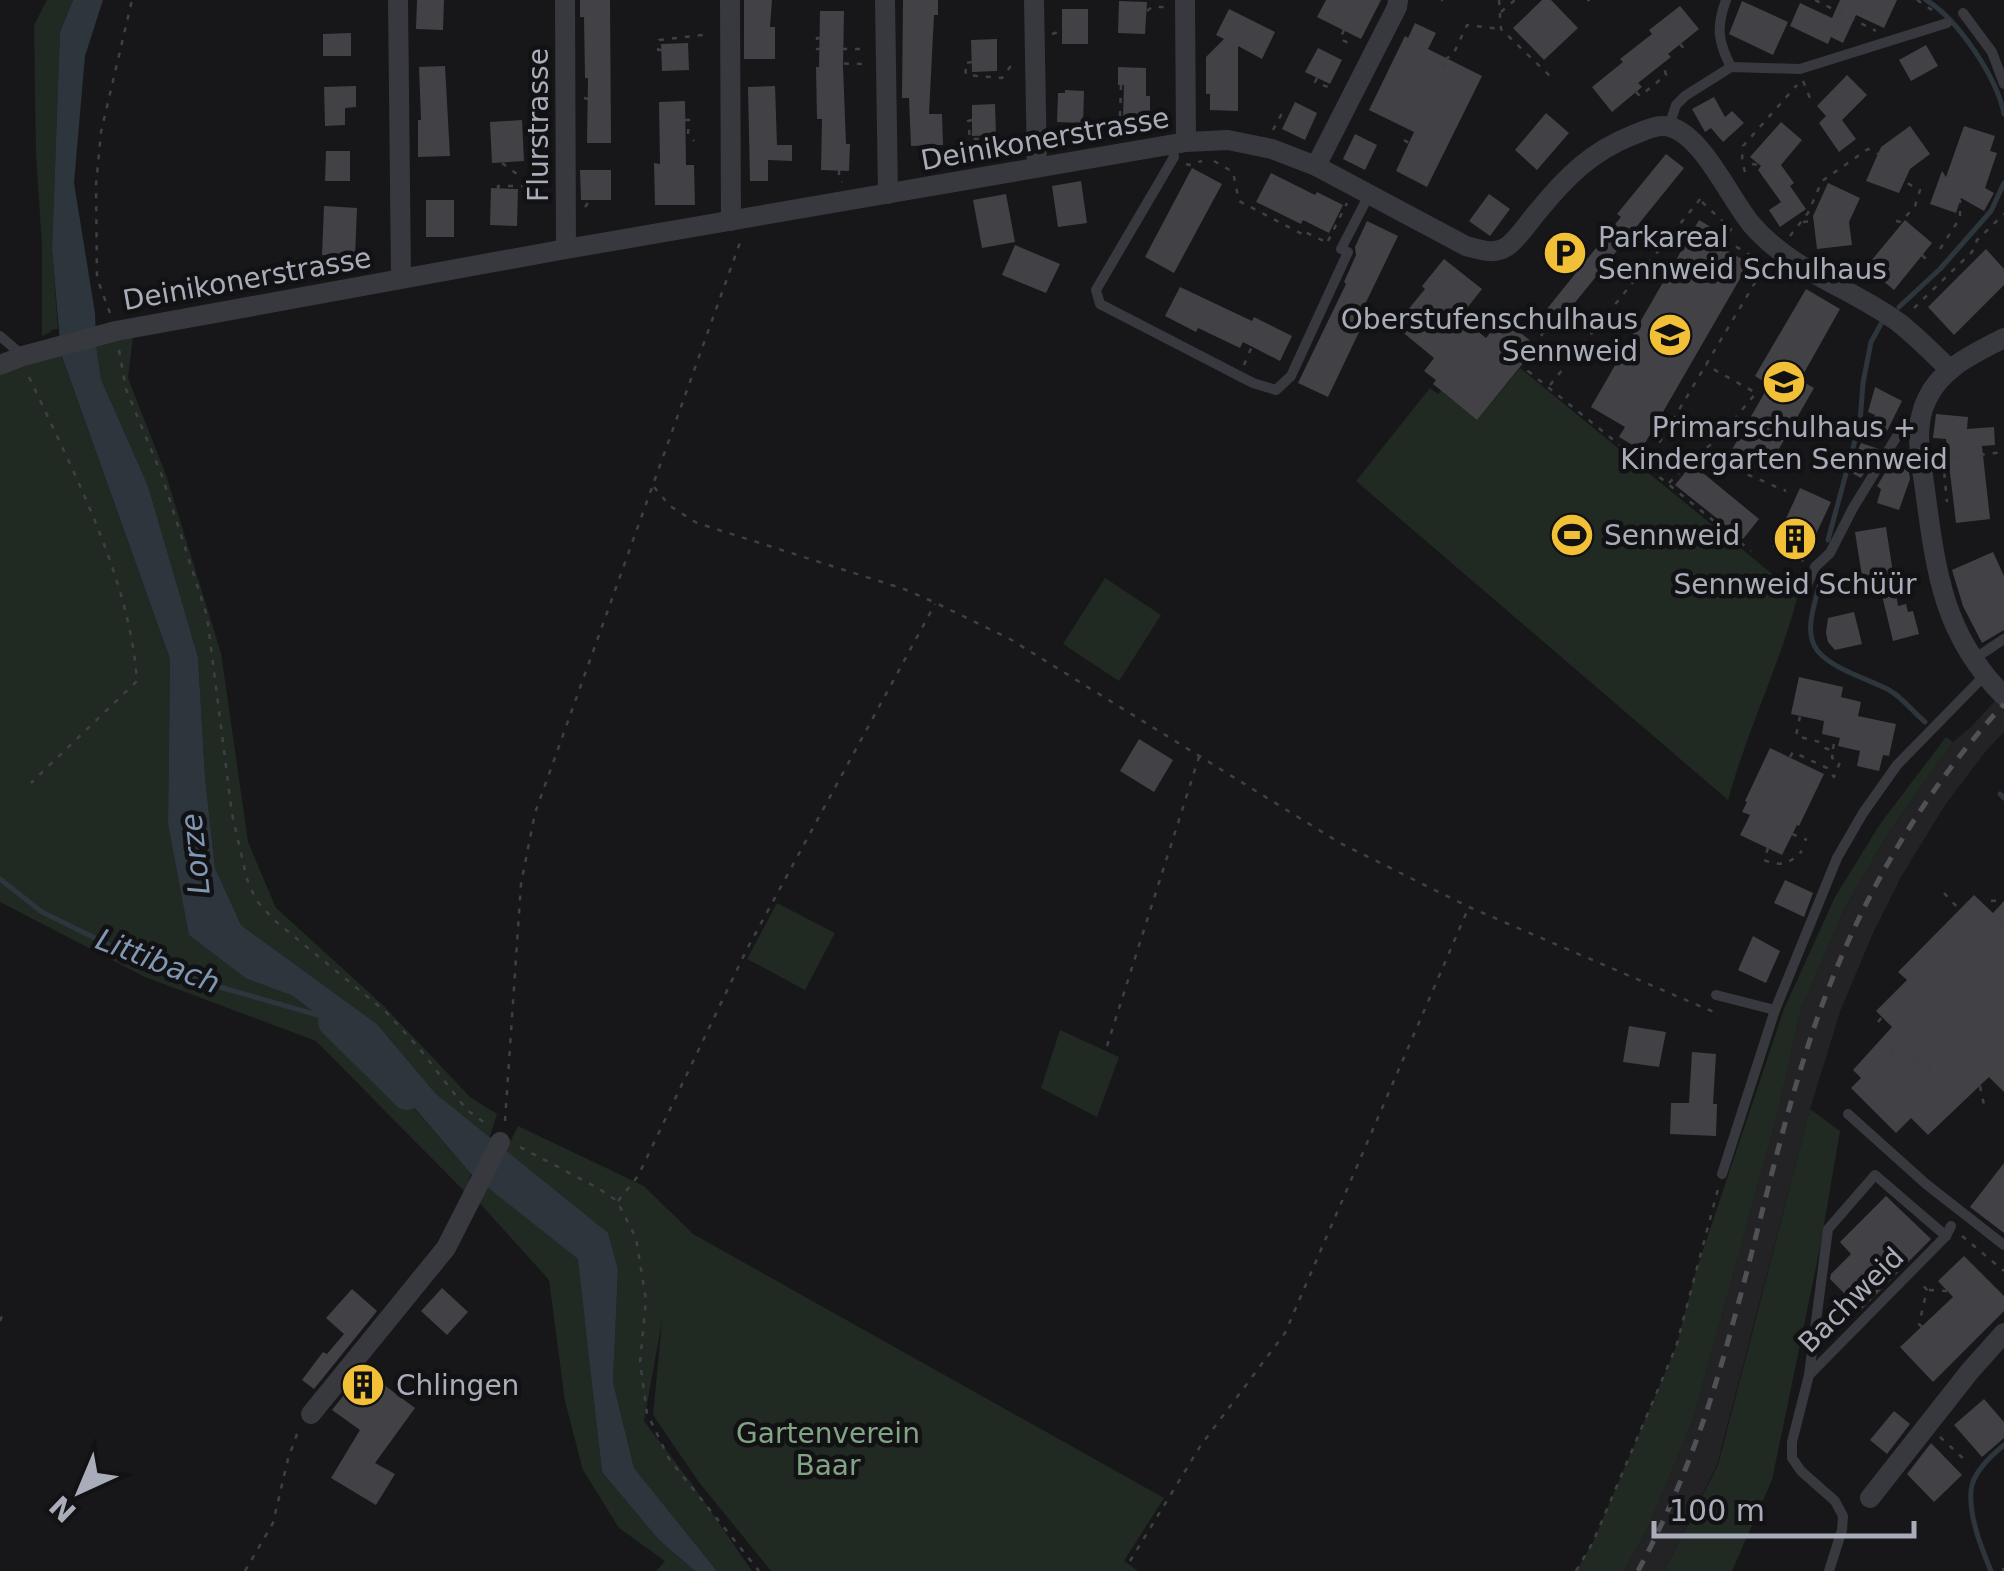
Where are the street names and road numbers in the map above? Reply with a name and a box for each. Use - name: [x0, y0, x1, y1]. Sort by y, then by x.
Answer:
- street label: Flurstrasse: [522, 48, 555, 202]
- street label: Deinikonerstrasse: [918, 101, 1172, 177]
- street label: Deinikonerstrasse: [120, 241, 374, 317]
- street label: Bachweid: [1792, 1241, 1910, 1359]

